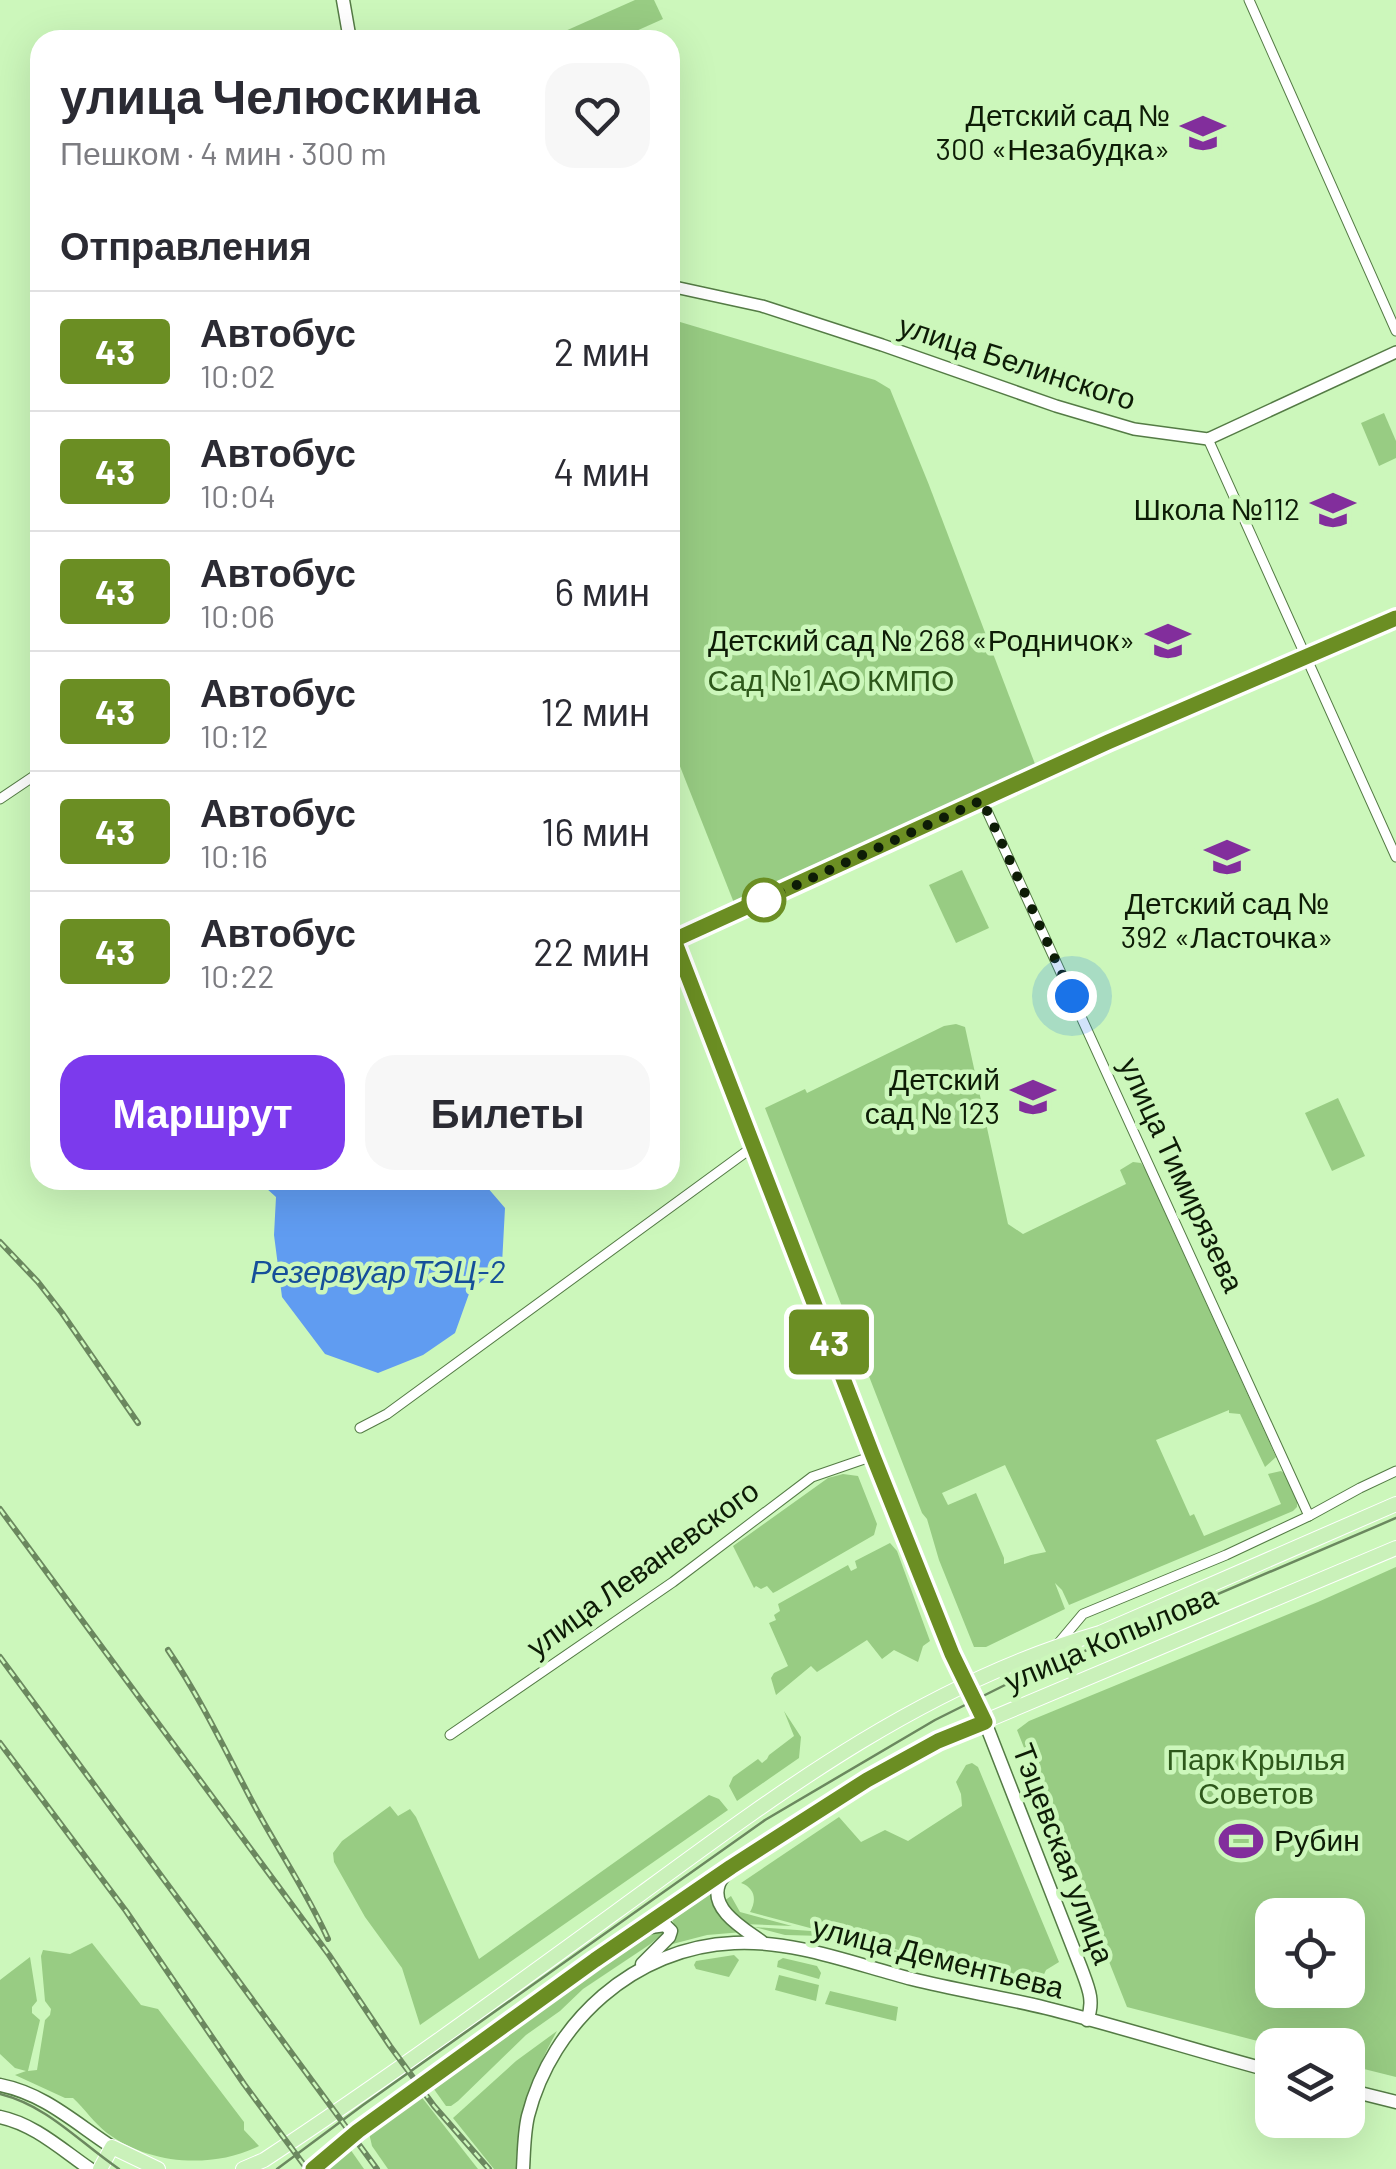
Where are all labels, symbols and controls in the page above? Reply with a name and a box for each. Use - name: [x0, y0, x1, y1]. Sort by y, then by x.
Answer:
- button: heart: [545, 63, 650, 168]
- text: улица Челюскина: [60, 66, 480, 124]
- place label: Детский сад № 300 «Незабудка»: [936, 96, 1170, 166]
- school or university icon: Детский сад № 300 «Незабудка»: [1179, 109, 1227, 157]
- text: Пешком · 4 мин · 300 m: [60, 133, 387, 171]
- text: Отправления: [60, 222, 312, 268]
- street label: улица Белинского: [895, 306, 1141, 416]
- text: Автобус: [200, 309, 356, 355]
- text: 2 мин: [554, 328, 650, 374]
- text: 43: [95, 330, 135, 372]
- text: 10:02: [200, 356, 275, 394]
- text: Автобус: [200, 429, 356, 475]
- text: 4 мин: [553, 448, 650, 494]
- text: 43: [95, 450, 135, 492]
- text: 10:04: [200, 476, 276, 514]
- school or university icon: Школа №112: [1309, 486, 1357, 534]
- place label: Школа №112: [1133, 490, 1300, 526]
- text: Автобус: [200, 549, 356, 595]
- text: 6 мин: [554, 568, 650, 614]
- text: 43: [95, 570, 135, 612]
- text: 10:06: [200, 596, 275, 634]
- school or university icon: Детский сад № 268 «Родничок»: [1144, 617, 1192, 665]
- place label: Детский сад № 268 «Родничок»: [708, 621, 1135, 657]
- park label: Сад №1 АО КМПО: [708, 661, 954, 697]
- text: Автобус: [200, 669, 356, 715]
- text: 12 мин: [540, 688, 650, 734]
- text: 43: [95, 690, 135, 732]
- text: 10:12: [200, 716, 268, 754]
- text: Автобус: [200, 789, 356, 835]
- text: 16 мин: [541, 808, 650, 854]
- text: 43: [95, 810, 135, 852]
- school or university icon: Детский сад № 392 «Ласточка»: [1203, 833, 1251, 881]
- text: 10:16: [200, 836, 268, 874]
- unlabelled marker: [743, 879, 785, 921]
- place label: Детский сад № 392 «Ласточка»: [1121, 884, 1333, 954]
- text: Автобус: [200, 909, 356, 955]
- text: 22 мин: [533, 928, 650, 974]
- text: 43: [95, 930, 135, 972]
- text: 10:22: [200, 956, 274, 994]
- your location: [1047, 971, 1097, 1021]
- street label: улица Тимирязева: [1113, 1051, 1253, 1297]
- button: Маршрут: [60, 1055, 345, 1170]
- button: Билеты: [365, 1055, 650, 1170]
- place label: Детский сад № 123: [865, 1060, 1000, 1130]
- school or university icon: Детский сад № 123: [1009, 1073, 1057, 1121]
- water label: Резервуар ТЭЦ-2: [250, 1251, 506, 1290]
- line badge: 43: [784, 1310, 874, 1374]
- text: 43: [809, 1321, 849, 1363]
- street label: улица Леваневского: [519, 1471, 765, 1664]
- street label: улица Копылова: [999, 1576, 1222, 1698]
- street label: Тэцевская улица: [1006, 1738, 1124, 1969]
- park label: Парк Крылья Советов: [1166, 1740, 1346, 1810]
- sports icon: Рубин: [1217, 1817, 1265, 1865]
- place label: Рубин: [1274, 1821, 1360, 1857]
- map controls: [1255, 1898, 1365, 2138]
- button: locate: [1255, 1898, 1365, 2008]
- street label: улица Дементьева: [809, 1907, 1068, 2005]
- button: layers: [1255, 2028, 1365, 2138]

